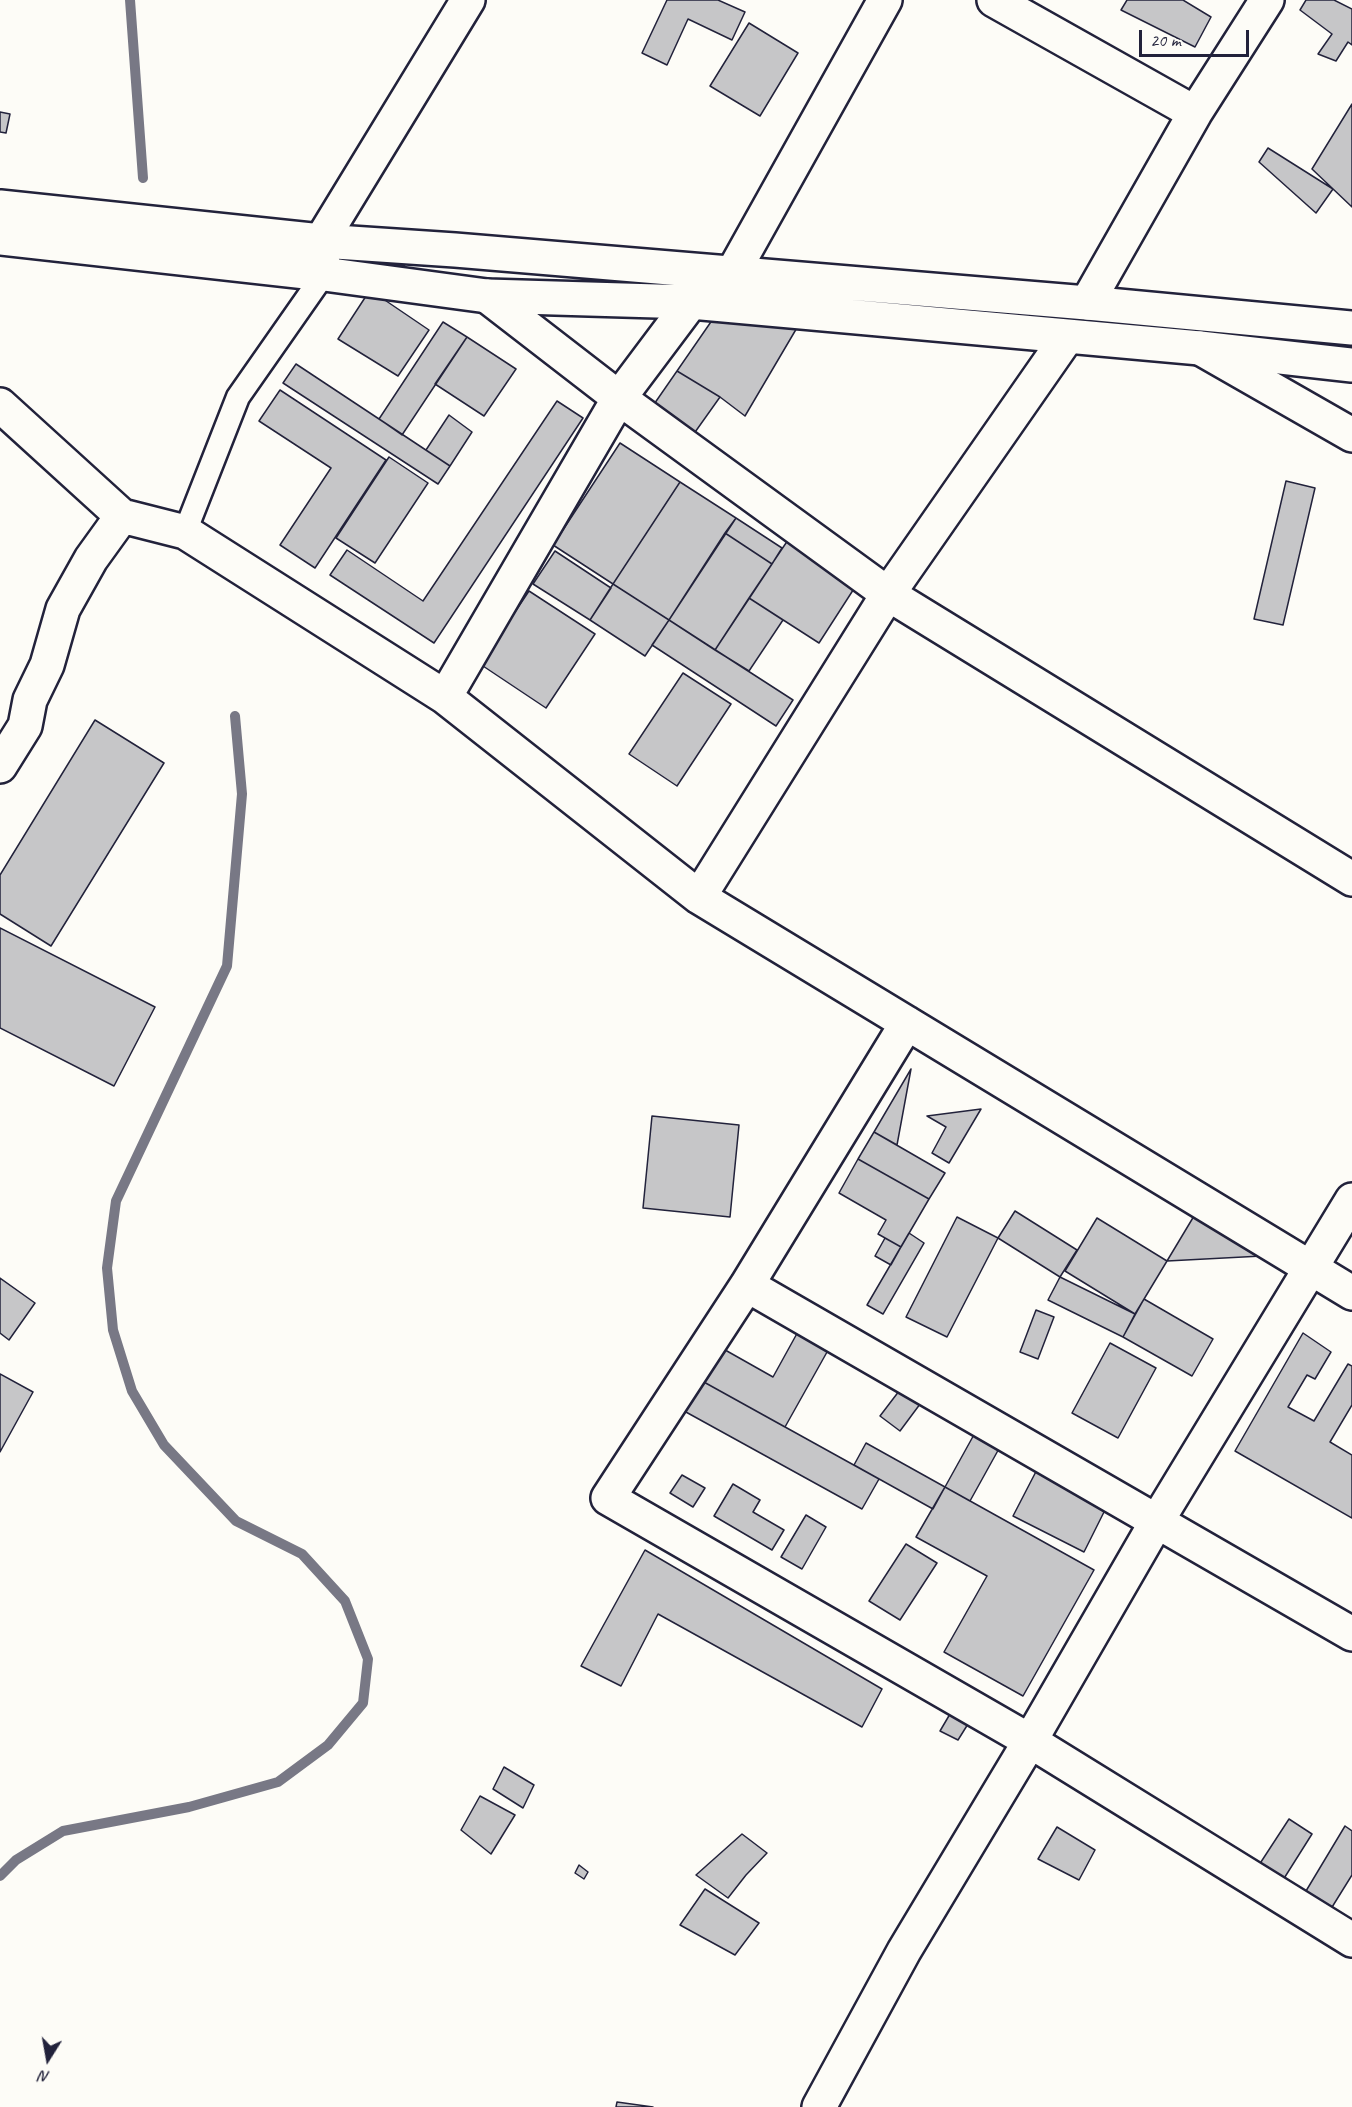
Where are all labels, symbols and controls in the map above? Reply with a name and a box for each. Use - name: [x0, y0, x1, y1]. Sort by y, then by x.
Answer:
- scale bar: [1142, 18, 1252, 56]
- text: 20 m: [1150, 29, 1181, 51]
- north arrow: [18, 2029, 78, 2089]
- text: N: [38, 2066, 51, 2087]

